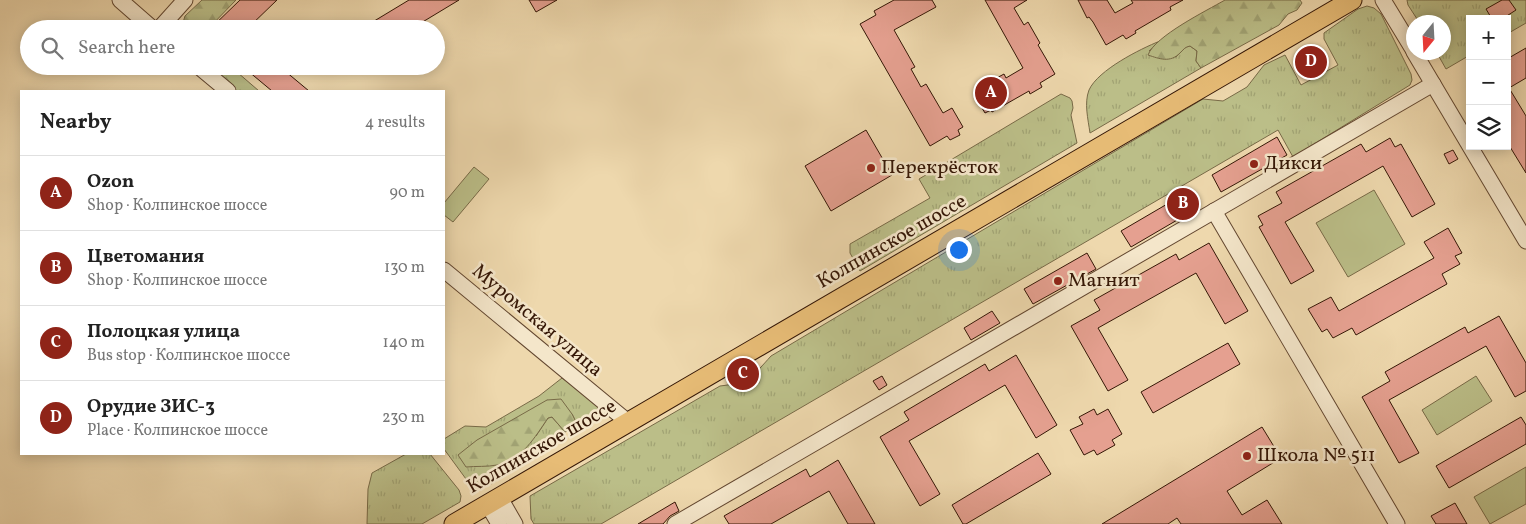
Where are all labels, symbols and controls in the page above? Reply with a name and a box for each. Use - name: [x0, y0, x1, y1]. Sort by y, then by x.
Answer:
- north arrow: [1406, 15, 1451, 60]
- map controls: [1466, 15, 1511, 150]
- button: +: [1466, 15, 1511, 60]
- search box: [20, 20, 445, 75]
- icon: search: [38, 34, 66, 62]
- text: Search here: [78, 35, 175, 61]
- pin: D: [1295, 43, 1327, 81]
- button: −: [1466, 60, 1511, 105]
- pin: A: [975, 74, 1007, 112]
- button: layers: [1466, 105, 1511, 150]
- text: Nearby: [40, 108, 111, 137]
- text: 4 results: [365, 112, 425, 134]
- place label: Дикси: [1264, 150, 1322, 178]
- place label: Перекрёсток: [881, 154, 999, 182]
- marker: Дикси: [1248, 158, 1260, 170]
- marker: Перекрёсток: [865, 162, 877, 174]
- text: Ozon: [87, 169, 134, 195]
- text: A: [50, 182, 62, 204]
- text: 90 m: [389, 182, 425, 204]
- pin: B: [1167, 185, 1199, 223]
- street label: Колпинское шоссе: [812, 188, 972, 296]
- text: Shop · Колпинское шоссе: [87, 195, 267, 217]
- your location: [946, 237, 972, 263]
- text: Цветомания: [87, 244, 204, 270]
- text: B: [51, 257, 61, 279]
- text: 130 m: [384, 257, 425, 279]
- street label: Муромская улица: [466, 258, 608, 384]
- place label: Магнит: [1068, 267, 1140, 295]
- text: Shop · Колпинское шоссе: [87, 270, 267, 292]
- marker: Магнит: [1052, 275, 1064, 287]
- text: Полоцкая улица: [87, 319, 240, 345]
- text: C: [51, 332, 61, 354]
- text: 140 m: [383, 332, 425, 354]
- text: Bus stop · Колпинское шоссе: [87, 345, 290, 367]
- pin: C: [727, 355, 759, 393]
- street label: Колпинское шоссе: [462, 393, 622, 501]
- text: Орудие ЗИС-3: [87, 394, 215, 420]
- text: D: [50, 407, 62, 429]
- text: 230 m: [382, 407, 425, 429]
- text: Place · Колпинское шоссе: [87, 420, 268, 442]
- place label: Школа № 511: [1257, 442, 1376, 470]
- marker: Школа № 511: [1241, 450, 1253, 462]

